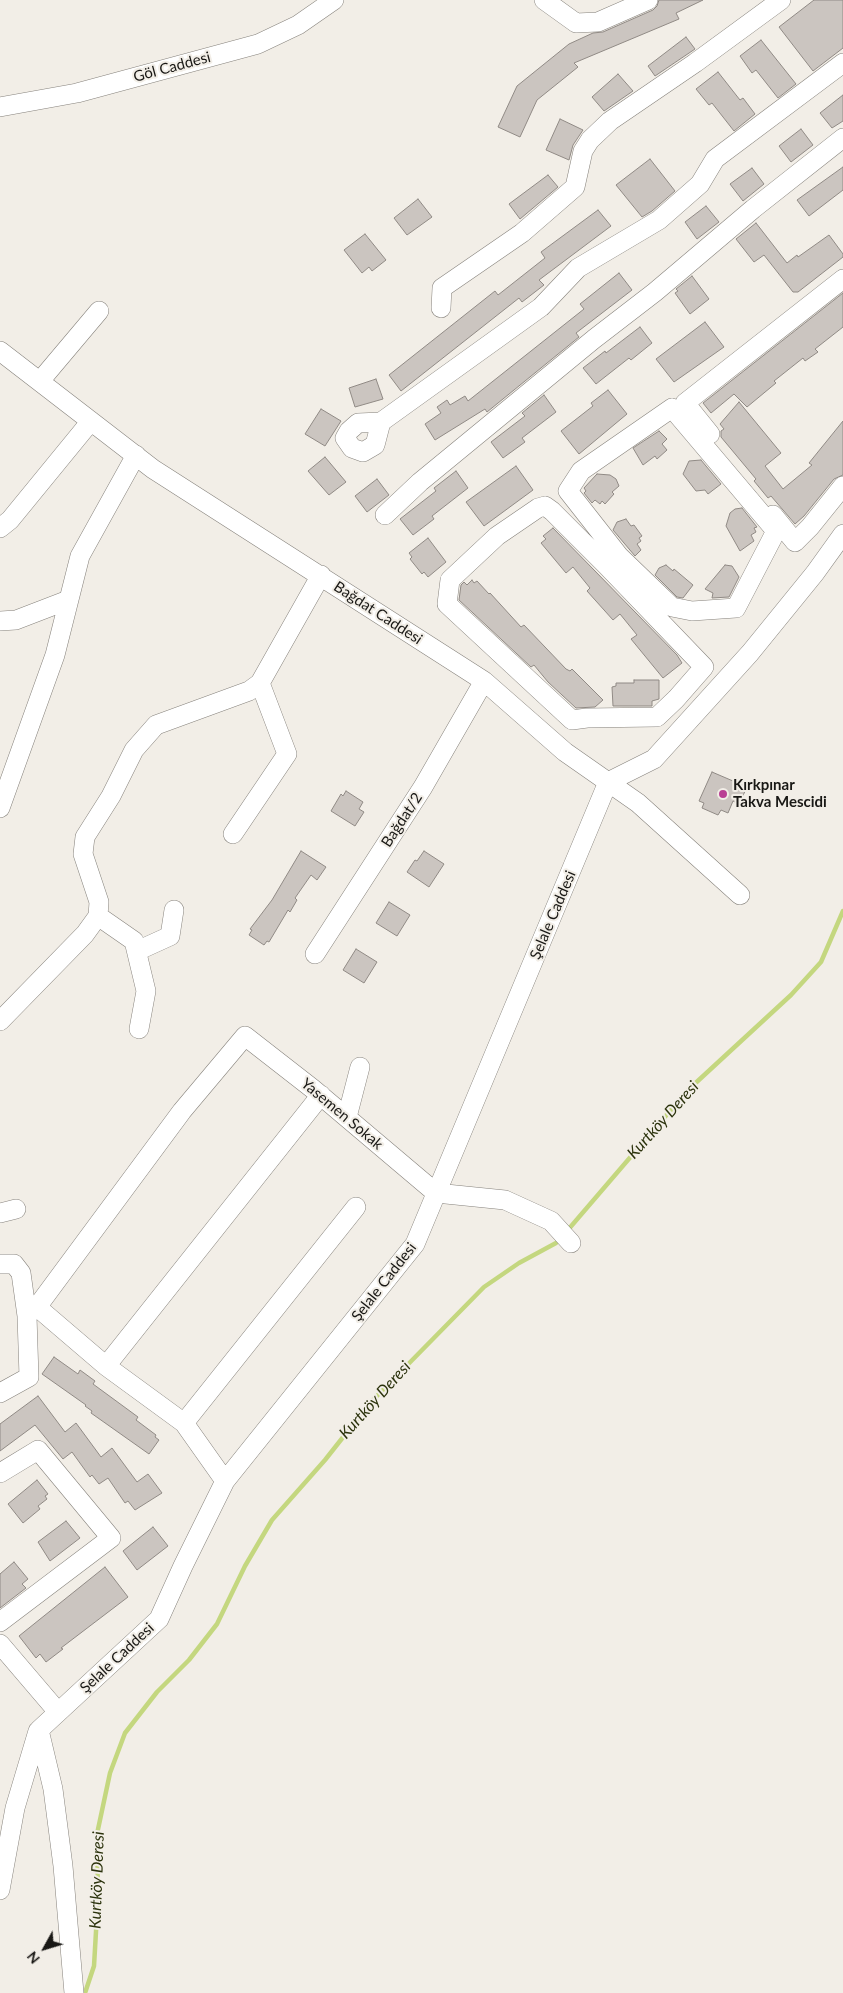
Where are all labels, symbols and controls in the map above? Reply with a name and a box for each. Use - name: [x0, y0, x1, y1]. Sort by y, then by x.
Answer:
- street label: Göl Caddesi: [131, 48, 213, 86]
- street label: Bağdat Caddesi: [330, 578, 426, 648]
- place label: Kırkpınar Takva Mescidi: [733, 776, 827, 811]
- marker: Kırkpınar Takva Mescidi: [717, 788, 729, 800]
- street label: Bağdat/2: [378, 789, 426, 851]
- street label: Şelale Caddesi: [526, 868, 580, 962]
- street label: Yasemen Sokak: [297, 1075, 387, 1153]
- water label: Kurtköy Deresi: [623, 1077, 703, 1163]
- street label: Şelale Caddesi: [348, 1239, 420, 1325]
- water label: Kurtköy Deresi: [335, 1357, 415, 1443]
- street label: Şelale Caddesi: [76, 1619, 158, 1697]
- water label: Kurtköy Deresi: [86, 1831, 108, 1929]
- north arrow: [20, 1923, 70, 1973]
- text: N: [23, 1948, 43, 1967]

